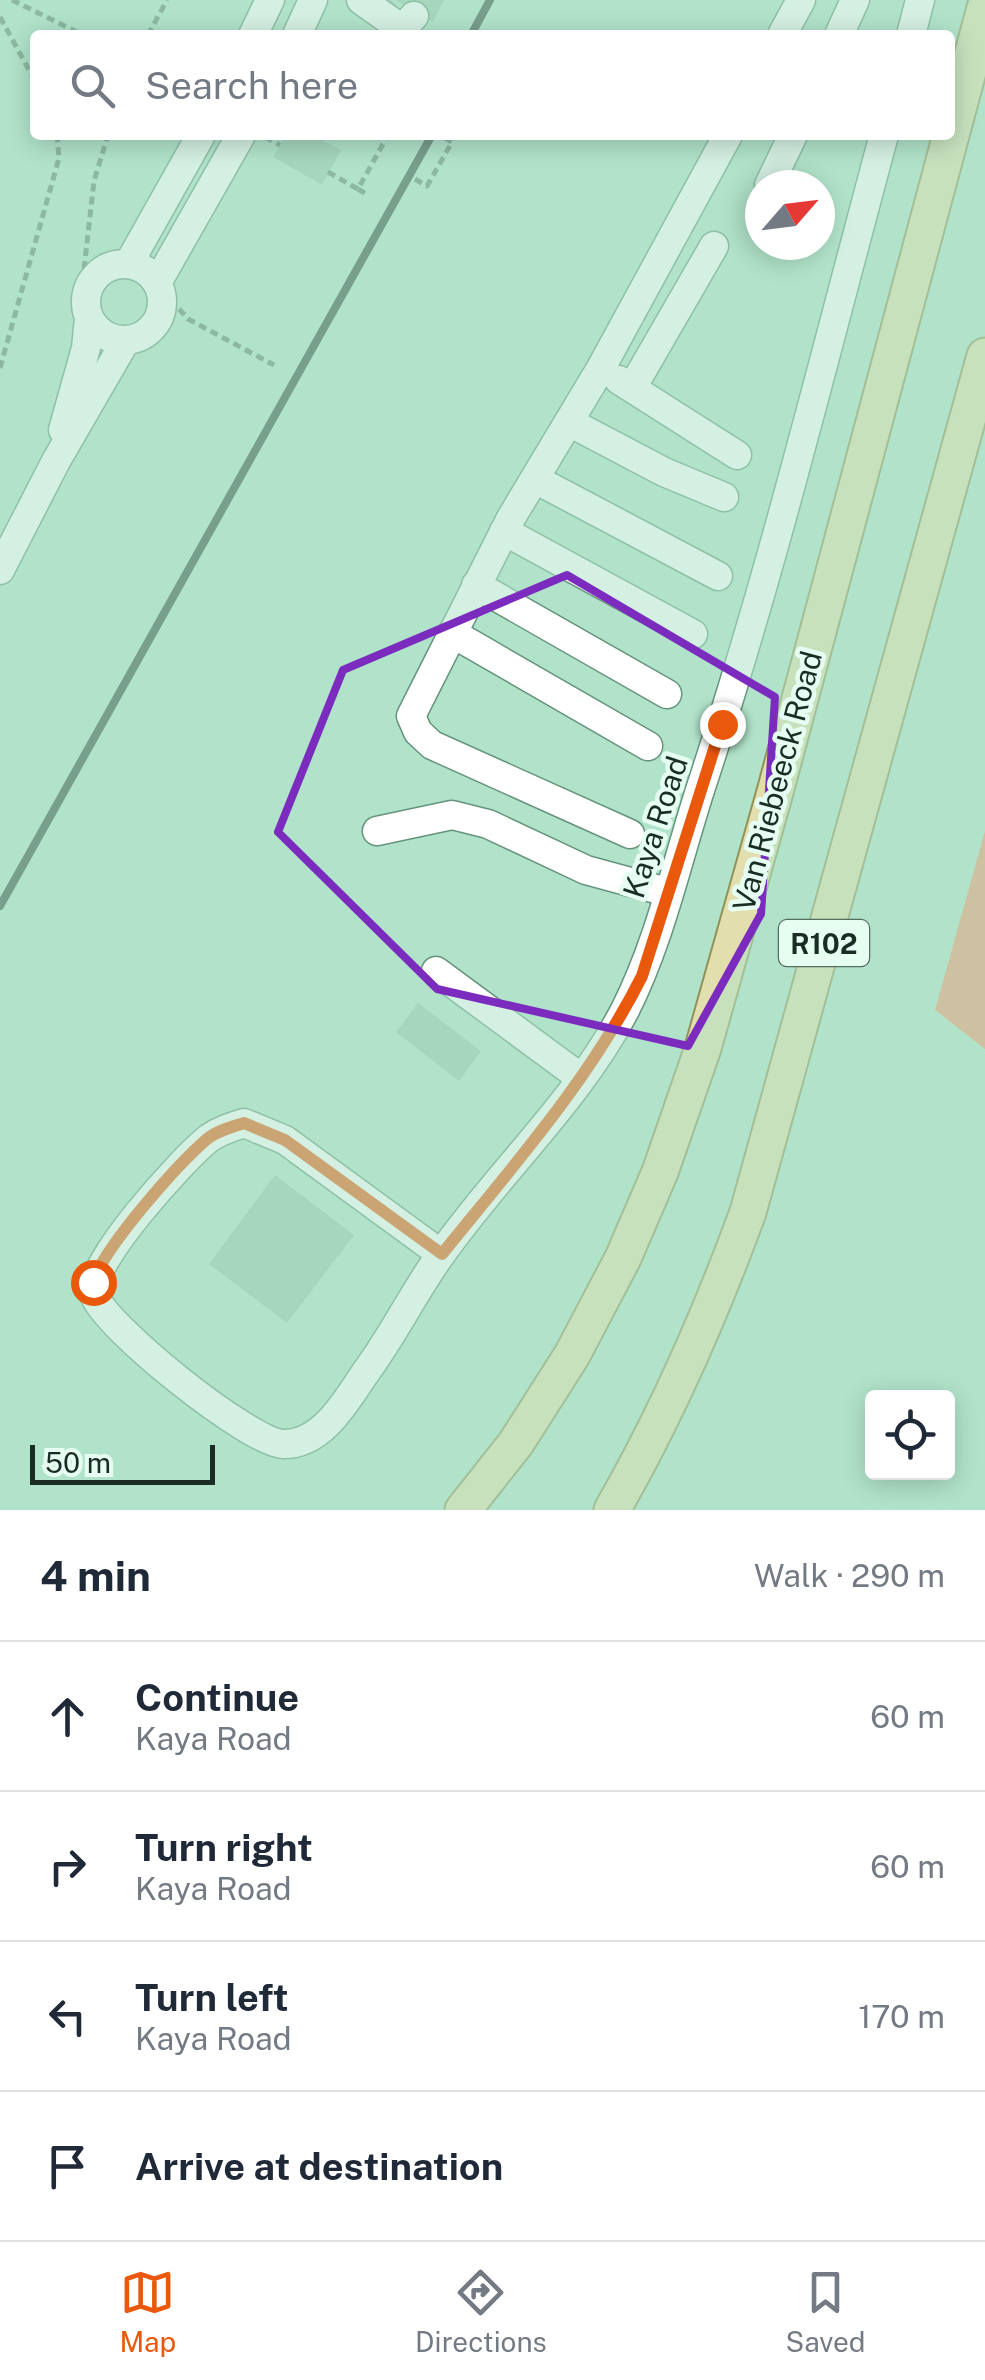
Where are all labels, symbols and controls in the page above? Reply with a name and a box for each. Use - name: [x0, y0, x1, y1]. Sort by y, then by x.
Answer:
- search box: [30, 30, 955, 140]
- icon: search: [65, 58, 120, 113]
- text: Search here: [145, 63, 358, 108]
- north arrow: [745, 170, 835, 260]
- street label: Van Riebeeck Road: [725, 647, 829, 915]
- route end: [700, 702, 746, 748]
- street label: Kaya Road: [615, 752, 695, 902]
- road number: R102: [779, 920, 869, 966]
- route start: [71, 1260, 117, 1306]
- map controls: [865, 1390, 955, 1480]
- button: locate: [865, 1390, 955, 1480]
- scale bar: [30, 1440, 215, 1484]
- text: 50 m: [45, 1446, 111, 1479]
- text: 4 min: [40, 1551, 151, 1600]
- text: Walk · 290 m: [754, 1557, 945, 1594]
- text: Continue: [135, 1675, 299, 1720]
- icon: ahead: [40, 1689, 95, 1744]
- text: 60 m: [870, 1698, 945, 1735]
- text: Kaya Road: [135, 1720, 292, 1757]
- text: Turn right: [135, 1825, 313, 1870]
- icon: right: [40, 1839, 95, 1894]
- text: 60 m: [870, 1848, 945, 1885]
- text: Kaya Road: [135, 1870, 292, 1907]
- text: Turn left: [135, 1975, 289, 2020]
- icon: left: [40, 1989, 95, 2044]
- text: 170 m: [858, 1998, 945, 2035]
- text: Kaya Road: [135, 2020, 292, 2057]
- icon: arrive: [40, 2139, 95, 2194]
- text: Arrive at destination: [135, 2144, 503, 2189]
- tab: Map: [119, 2265, 176, 2358]
- tab: Directions: [415, 2265, 547, 2358]
- tab: Saved: [785, 2265, 866, 2358]

